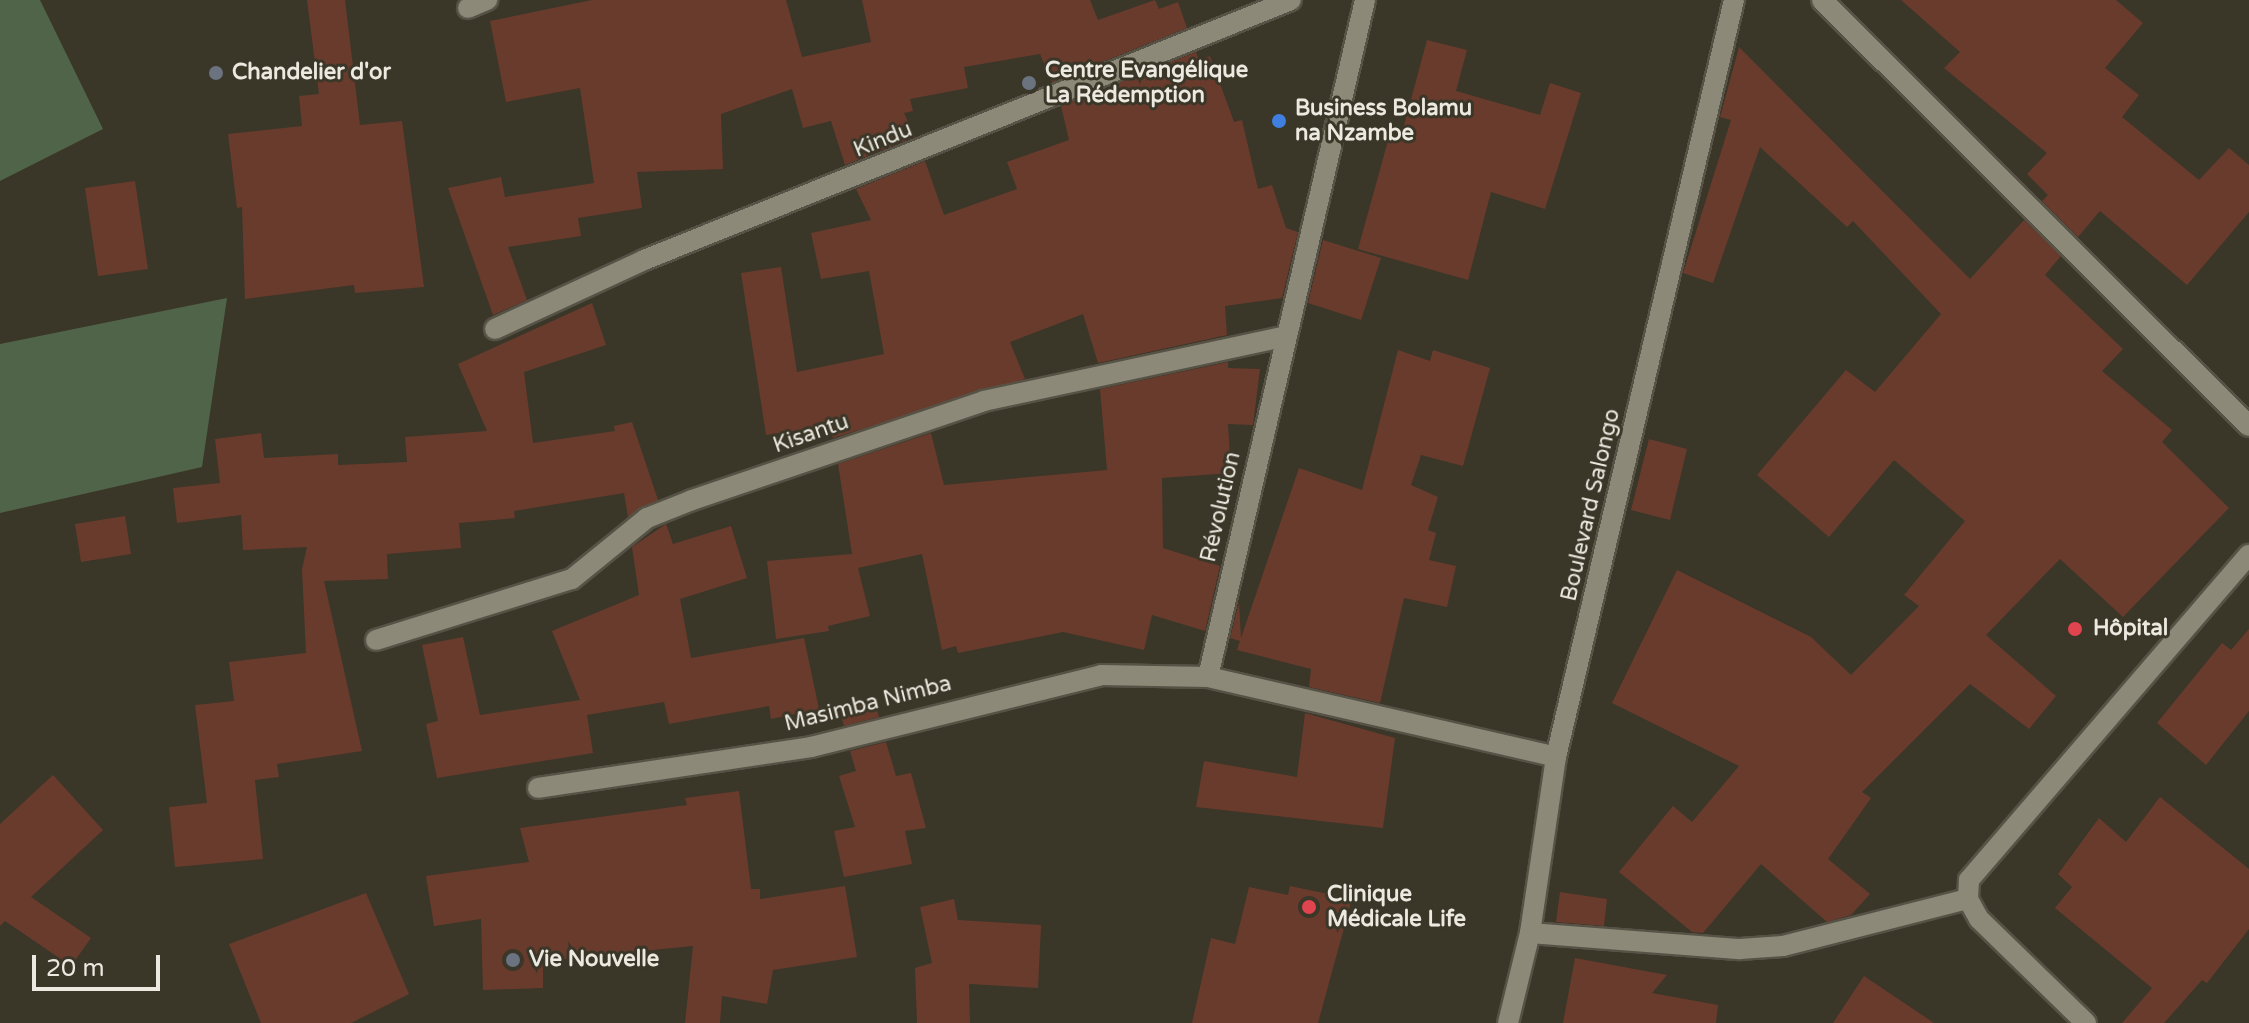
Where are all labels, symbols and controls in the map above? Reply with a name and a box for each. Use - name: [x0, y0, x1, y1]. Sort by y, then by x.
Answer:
- place label: Centre Evangélique La Rédemption: [1045, 57, 1248, 108]
- place label: Chandelier d'or: [232, 60, 391, 86]
- marker: Chandelier d'or: [207, 64, 225, 82]
- marker: Centre Evangélique La Rédemption: [1020, 74, 1038, 92]
- place label: Business Bolamu na Nzambe: [1295, 95, 1472, 146]
- marker: Business Bolamu na Nzambe: [1270, 112, 1288, 130]
- street label: Kindu: [850, 116, 916, 164]
- street label: Boulevard Salongo: [1556, 406, 1626, 604]
- street label: Kisantu: [770, 409, 852, 459]
- street label: Révolution: [1195, 449, 1247, 565]
- place label: Hôpital: [2093, 616, 2168, 642]
- marker: Hôpital: [2064, 618, 2086, 640]
- street label: Masimba Nimba: [782, 670, 954, 738]
- place label: Clinique Médicale Life: [1327, 881, 1466, 932]
- marker: Clinique Médicale Life: [1298, 896, 1320, 918]
- scale bar: [36, 939, 164, 989]
- place label: Vie Nouvelle: [529, 947, 659, 973]
- marker: Vie Nouvelle: [504, 951, 522, 969]
- text: 20 m: [46, 954, 104, 983]

